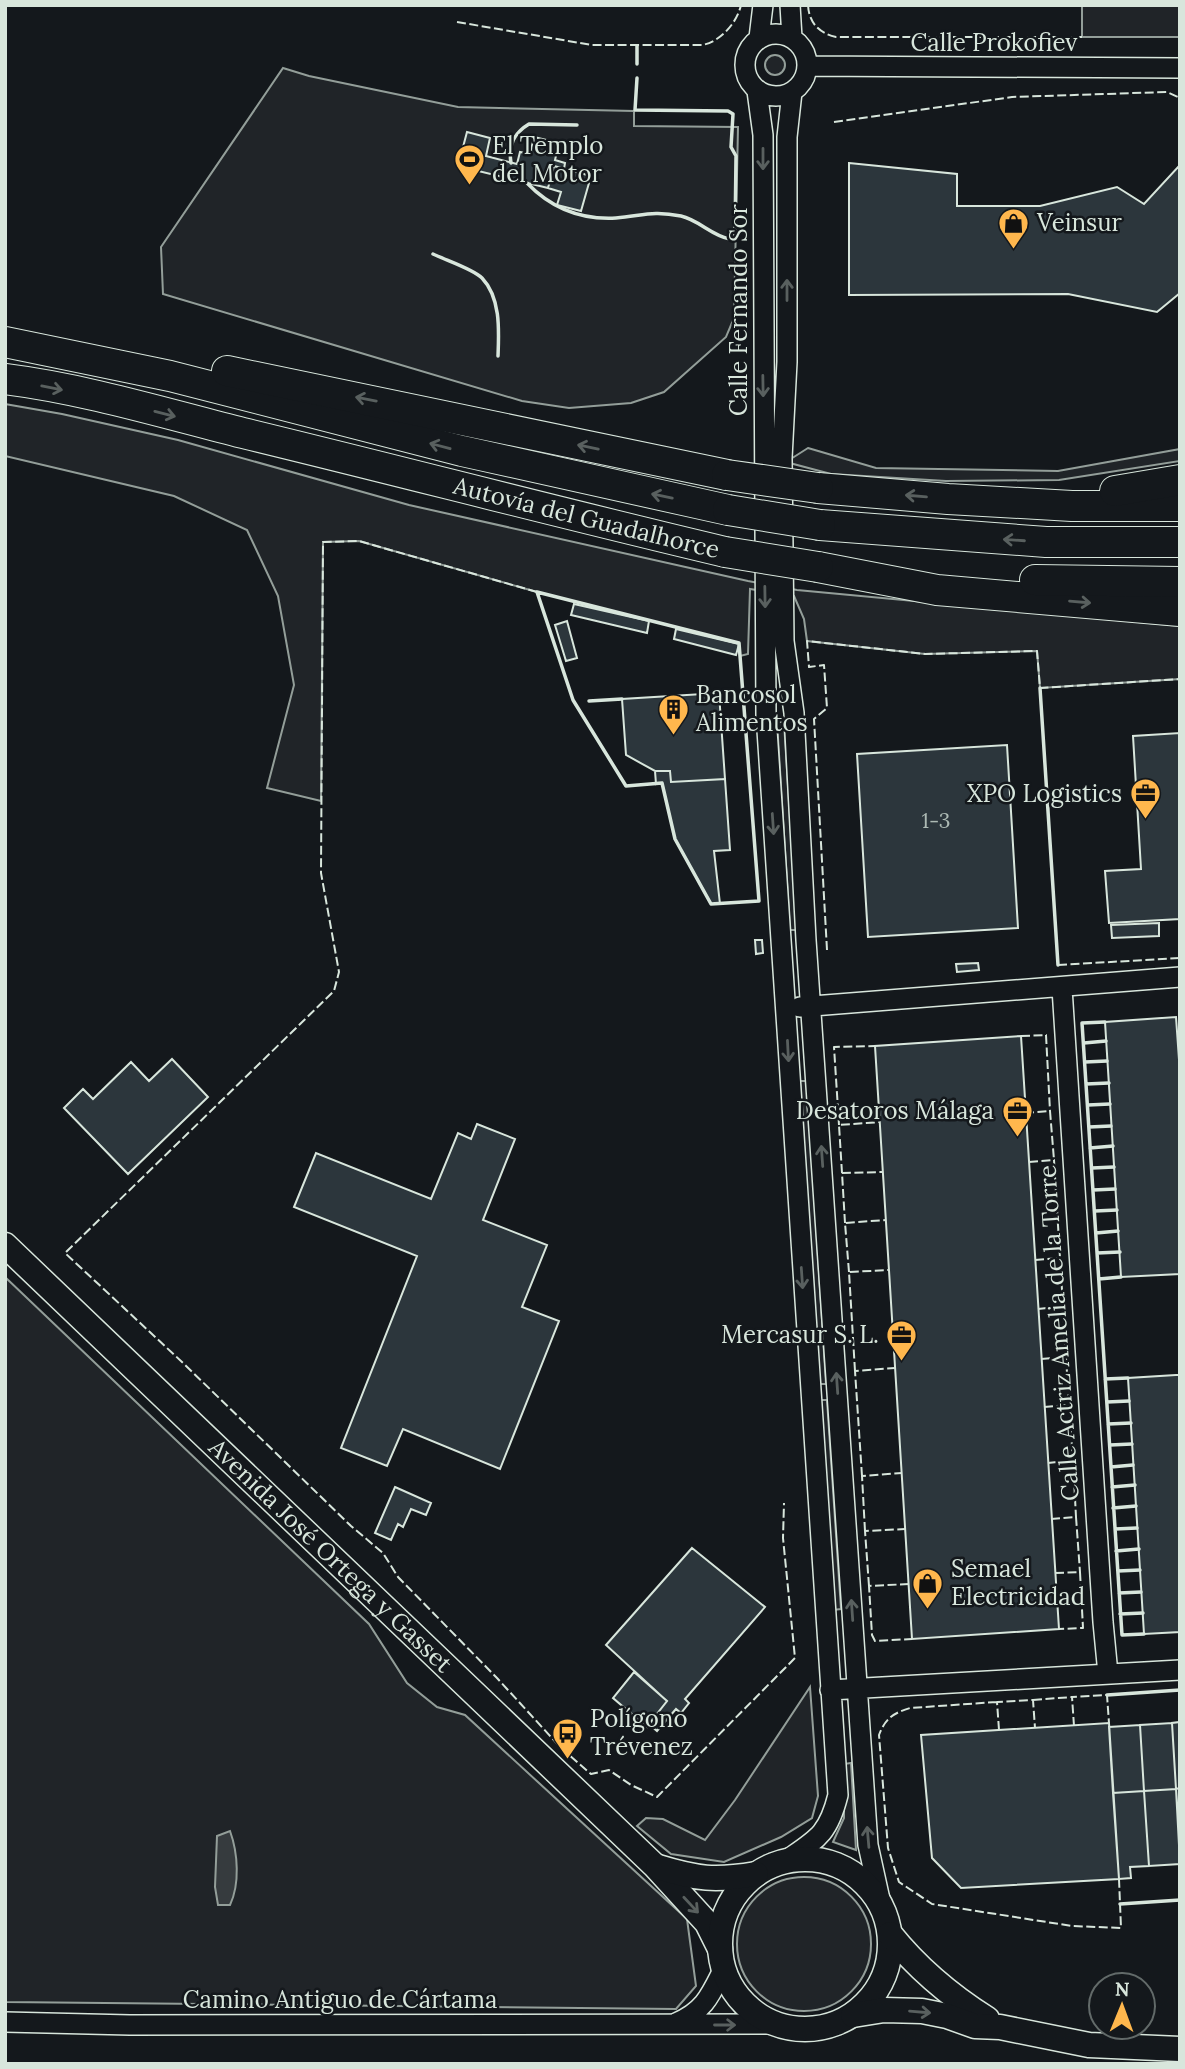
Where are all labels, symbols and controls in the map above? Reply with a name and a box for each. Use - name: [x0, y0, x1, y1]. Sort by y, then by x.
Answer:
- street label: Calle Prokofiev: [911, 27, 1078, 58]
- place label: El Templo del Motor: [492, 130, 603, 189]
- sports icon: El Templo del Motor: [452, 143, 486, 187]
- one-way arrow: [756, 147, 770, 170]
- street label: Calle Fernando Sor: [723, 203, 754, 416]
- shop icon: Veinsur: [997, 206, 1031, 250]
- place label: Veinsur: [1036, 207, 1122, 238]
- one-way arrow: [780, 279, 794, 302]
- one-way arrow: [757, 374, 770, 397]
- one-way arrow: [40, 382, 63, 395]
- one-way arrow: [355, 392, 378, 406]
- one-way arrow: [153, 407, 176, 421]
- one-way arrow: [429, 438, 451, 451]
- one-way arrow: [577, 440, 600, 453]
- street label: Autovía del Guadalhorce: [449, 470, 723, 565]
- one-way arrow: [651, 489, 674, 502]
- one-way arrow: [905, 489, 928, 502]
- one-way arrow: [1003, 533, 1025, 546]
- one-way arrow: [758, 585, 772, 608]
- one-way arrow: [1068, 596, 1090, 609]
- place label: Bancosol Alimentos: [695, 679, 808, 738]
- building icon: Bancosol Alimentos: [656, 692, 690, 736]
- office icon: XPO Logistics: [1128, 777, 1162, 821]
- place label: XPO Logistics: [967, 778, 1122, 809]
- house number: 1-3: [922, 807, 950, 834]
- one-way arrow: [767, 812, 780, 835]
- one-way arrow: [781, 1039, 794, 1062]
- office icon: Desatoros Málaga: [1000, 1094, 1034, 1138]
- place label: Desatoros Málaga: [796, 1095, 994, 1126]
- one-way arrow: [815, 1145, 828, 1168]
- street label: Calle Actriz Amelia de la Torre: [1031, 1164, 1086, 1502]
- one-way arrow: [796, 1266, 809, 1289]
- office icon: Mercasur S. L.: [885, 1318, 919, 1362]
- place label: Mercasur S. L.: [721, 1319, 879, 1350]
- one-way arrow: [830, 1372, 843, 1395]
- street label: Avenida José Ortega y Gasset: [202, 1431, 460, 1680]
- place label: Semael Electricidad: [951, 1553, 1085, 1612]
- shop icon: Semael Electricidad: [911, 1566, 945, 1610]
- one-way arrow: [845, 1599, 858, 1622]
- place label: Polígono Trévenez: [590, 1703, 693, 1762]
- bus stop icon: Polígono Trévenez: [550, 1716, 584, 1760]
- one-way arrow: [861, 1826, 874, 1849]
- one-way arrow: [682, 1896, 699, 1913]
- north arrow: [1087, 1971, 1157, 2041]
- text: N: [1115, 1977, 1130, 2001]
- street label: Camino Antiguo de Cártama: [183, 1984, 497, 2015]
- one-way arrow: [908, 2005, 931, 2018]
- one-way arrow: [713, 2018, 736, 2032]

